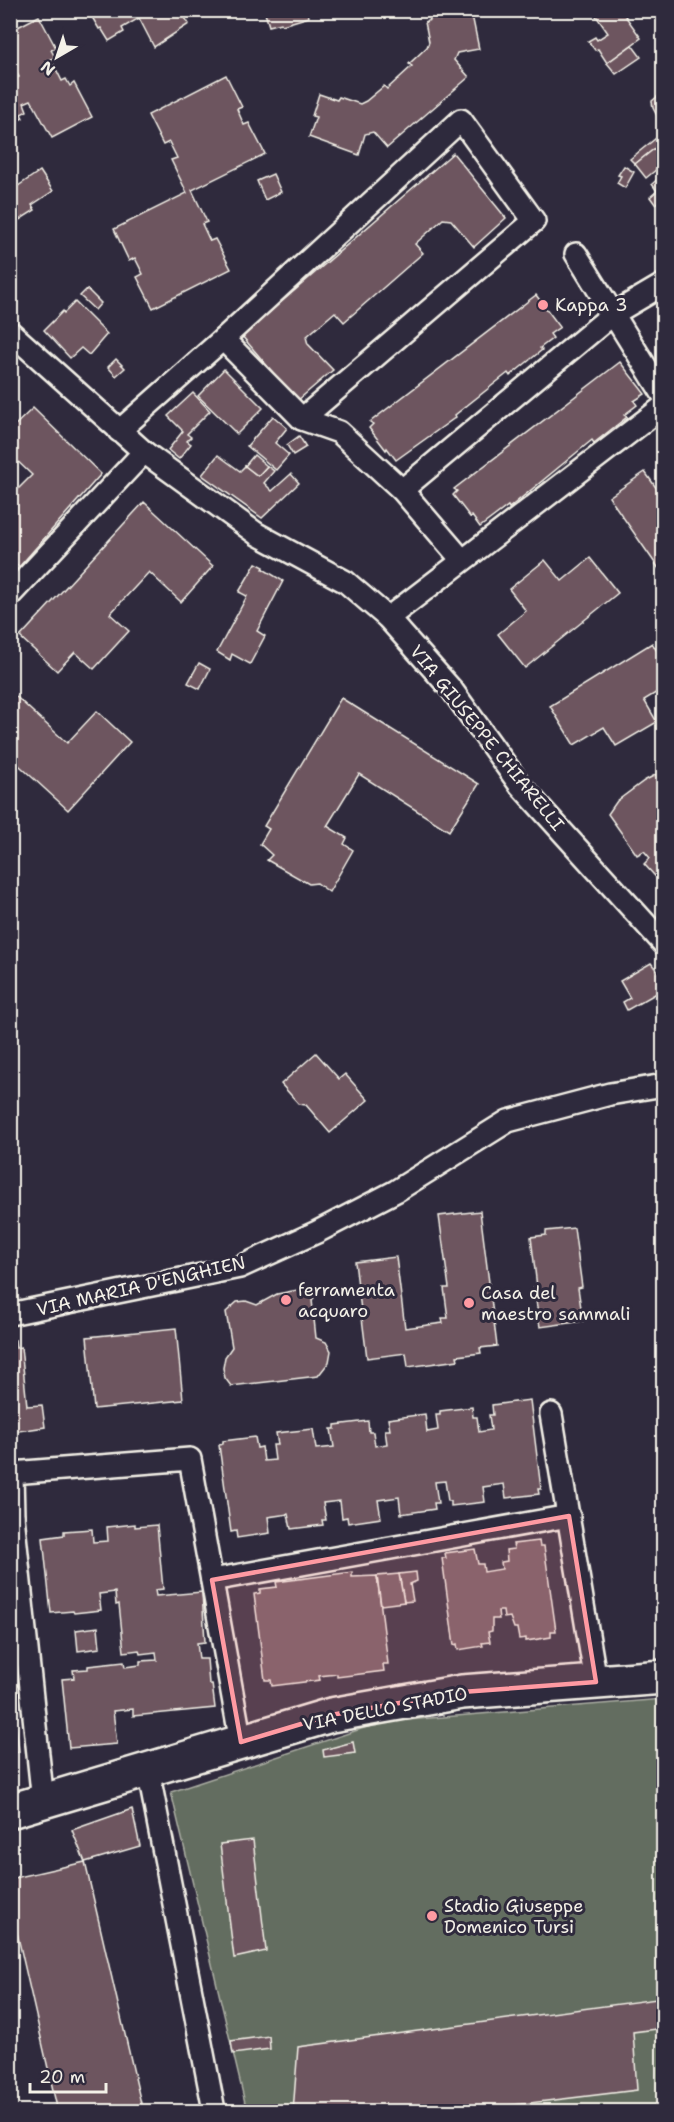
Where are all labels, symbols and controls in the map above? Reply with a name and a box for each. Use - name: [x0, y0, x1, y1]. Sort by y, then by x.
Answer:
- north arrow: [27, 27, 87, 87]
- text: N: [36, 56, 59, 80]
- place label: Kappa 3: [555, 293, 628, 317]
- marker: Kappa 3: [536, 298, 550, 312]
- street label: VIA GIUSEPPE CHIARELLI: [404, 640, 570, 836]
- street label: VIA MARIA D'ENGHIEN: [34, 1250, 248, 1322]
- place label: ferramenta acquaro: [298, 1278, 395, 1323]
- place label: Casa del maestro sammali: [481, 1281, 631, 1326]
- marker: ferramenta acquaro: [279, 1293, 293, 1307]
- marker: Casa del maestro sammali: [462, 1296, 476, 1310]
- street label: VIA DELLO STADIO: [301, 1681, 469, 1737]
- place label: Stadio Giuseppe Domenico Tursi: [444, 1894, 583, 1939]
- marker: Stadio Giuseppe Domenico Tursi: [425, 1909, 439, 1923]
- scale bar: [30, 2056, 106, 2094]
- text: 20 m: [39, 2065, 85, 2089]

